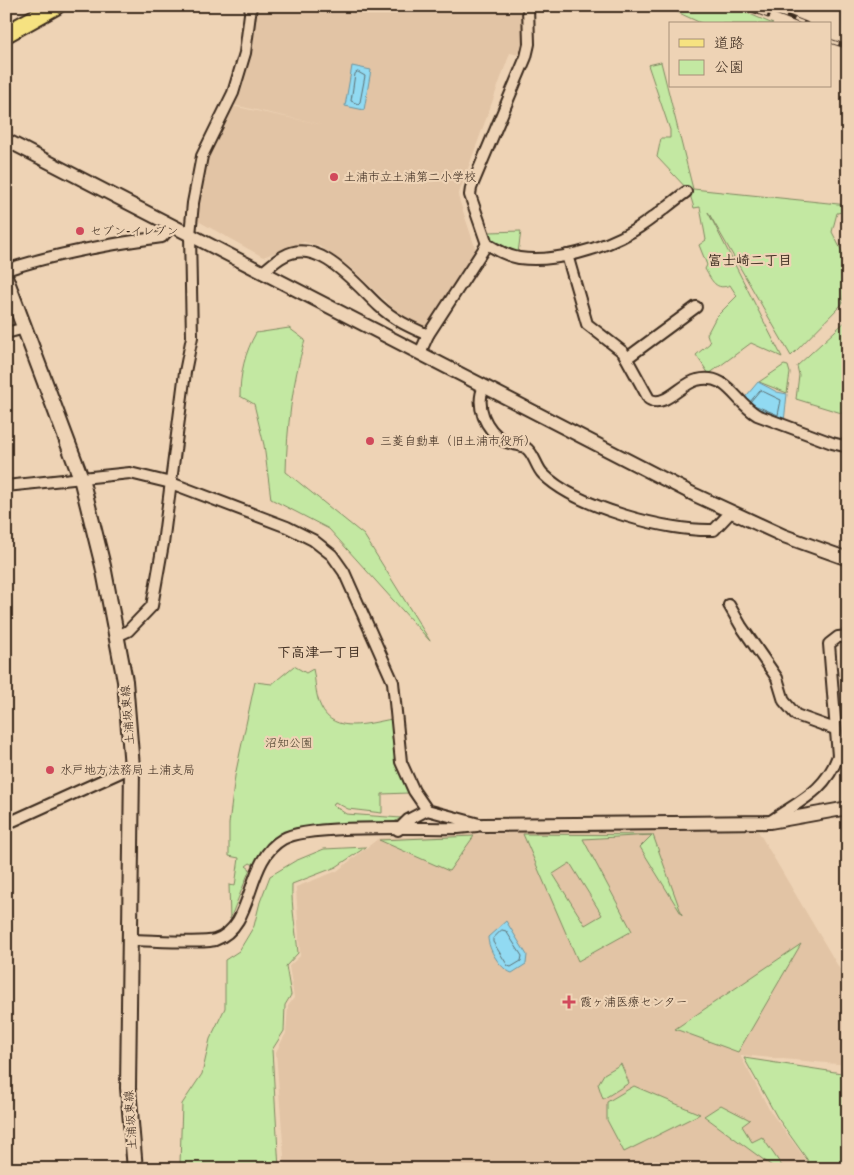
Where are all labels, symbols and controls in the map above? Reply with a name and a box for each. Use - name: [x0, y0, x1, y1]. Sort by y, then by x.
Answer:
- legend: [669, 22, 832, 88]
- text: 道路: [714, 34, 744, 53]
- text: 公園: [714, 58, 744, 77]
- place label: 土浦市立土浦第二小学校: [344, 170, 476, 185]
- marker: 土浦市立土浦第二小学校: [328, 171, 340, 183]
- place label: セブン-イレブン: [90, 224, 178, 239]
- marker: セブン-イレブン: [74, 225, 86, 237]
- district label: 富士崎二丁目: [708, 252, 792, 269]
- place label: 三菱自動車（旧土浦市役所）: [380, 434, 536, 449]
- marker: 三菱自動車（旧土浦市役所）: [364, 435, 376, 447]
- district label: 下高津一丁目: [277, 644, 361, 661]
- street label: 土浦坂東線: [118, 684, 138, 746]
- park label: 沼知公園: [265, 736, 313, 751]
- place label: 水戸地方法務局 土浦支局: [60, 763, 195, 778]
- marker: 水戸地方法務局 土浦支局: [44, 764, 56, 776]
- marker: 霞ヶ浦医療センター: [562, 995, 576, 1009]
- place label: 霞ヶ浦医療センター: [580, 995, 688, 1010]
- street label: 土浦坂東線: [121, 1090, 141, 1150]

